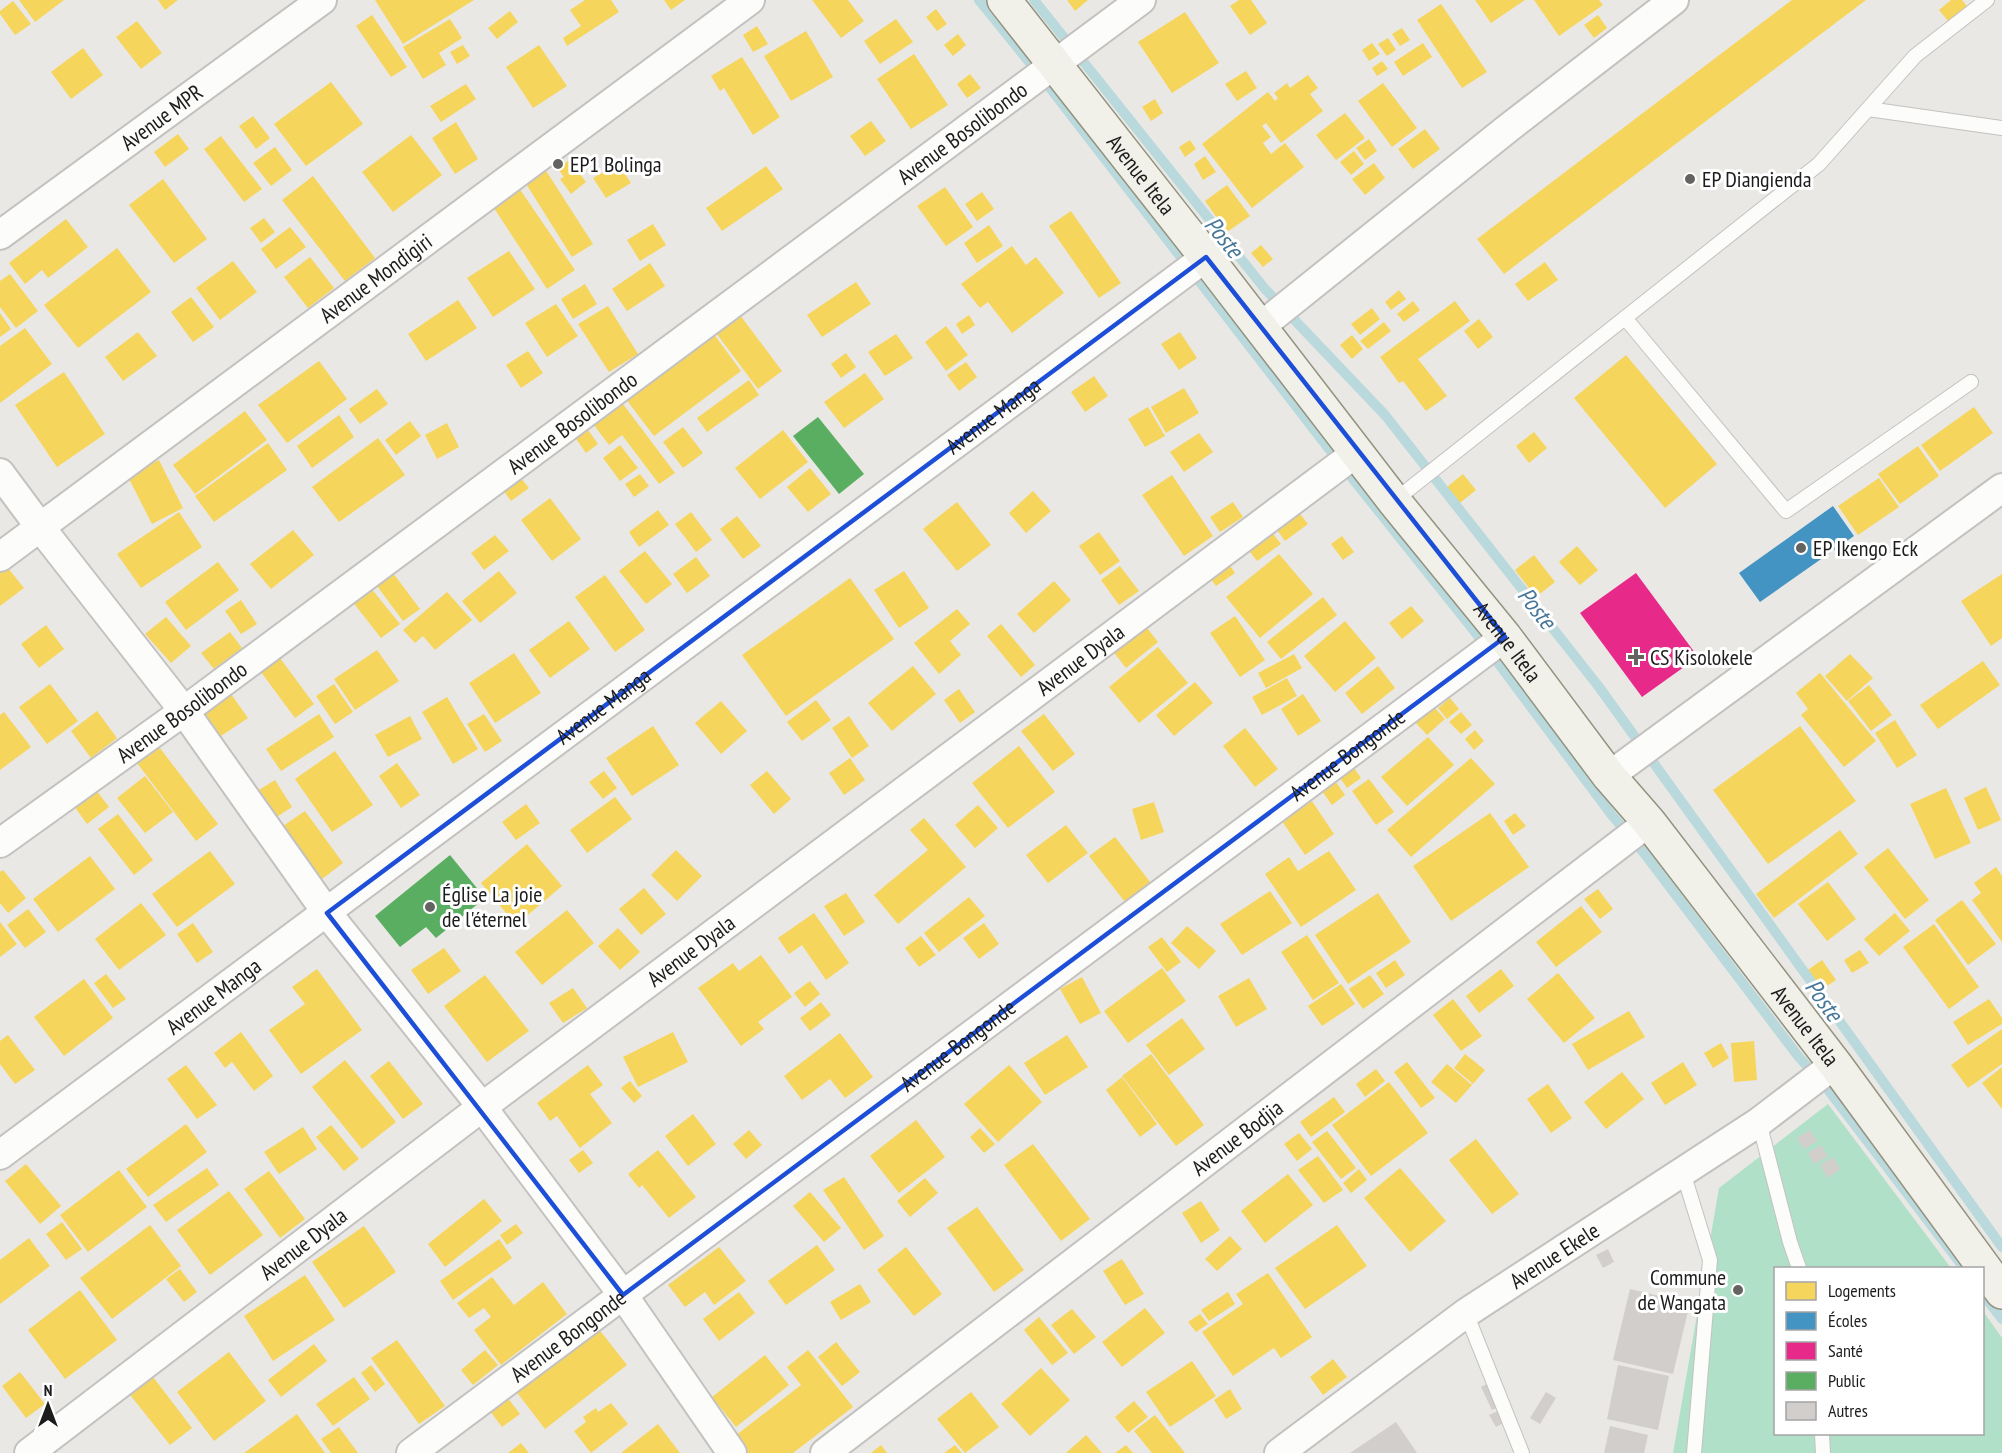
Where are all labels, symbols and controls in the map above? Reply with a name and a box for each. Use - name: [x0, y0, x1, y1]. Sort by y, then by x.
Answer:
- street label: Avenue Bosolibondo: [892, 75, 1033, 190]
- street label: Avenue MPR: [115, 78, 208, 156]
- street label: Avenue Itela: [1101, 129, 1181, 220]
- place label: EP1 Bolinga: [570, 150, 662, 178]
- marker: EP1 Bolinga: [551, 157, 565, 171]
- place label: EP Diangienda: [1702, 165, 1811, 193]
- marker: EP Diangienda: [1683, 172, 1697, 186]
- water label: Poste: [1198, 210, 1251, 266]
- street label: Avenue Mondigiri: [314, 227, 437, 329]
- street label: Avenue Bosolibondo: [502, 365, 643, 480]
- street label: Avenue Manga: [940, 371, 1046, 460]
- place label: EP Ikengo Eck: [1813, 534, 1918, 562]
- marker: EP Ikengo Eck: [1794, 541, 1808, 555]
- water label: Poste: [1511, 581, 1564, 637]
- street label: Avenue Itela: [1468, 596, 1548, 688]
- street label: Avenue Dyala: [1031, 617, 1130, 701]
- place label: CS Kisolokele: [1650, 643, 1753, 671]
- marker: CS Kisolokele: [1627, 648, 1645, 666]
- street label: Avenue Bosolibondo: [111, 655, 253, 769]
- street label: Avenue Manga: [550, 661, 656, 750]
- street label: Avenue Bongonde: [1284, 702, 1411, 807]
- place label: Église La joie de l'éternel: [442, 880, 542, 933]
- marker: Église La joie de l'éternel: [423, 900, 437, 914]
- street label: Avenue Dyala: [641, 909, 740, 993]
- street label: Avenue Manga: [160, 952, 266, 1041]
- water label: Poste: [1798, 973, 1851, 1029]
- street label: Avenue Itela: [1766, 980, 1845, 1072]
- street label: Avenue Bongonde: [894, 993, 1021, 1097]
- street label: Avenue Bodjia: [1186, 1093, 1288, 1181]
- street label: Avenue Dyala: [254, 1201, 352, 1286]
- street label: Avenue Ekele: [1504, 1216, 1604, 1295]
- place label: Commune de Wangata: [1637, 1263, 1726, 1316]
- legend: [1774, 1267, 1984, 1435]
- text: Logements: [1828, 1279, 1896, 1302]
- marker: Commune de Wangata: [1731, 1283, 1745, 1297]
- street label: Avenue Bongonde: [505, 1284, 631, 1388]
- text: Écoles: [1828, 1309, 1867, 1332]
- text: Santé: [1828, 1339, 1863, 1362]
- text: Public: [1828, 1369, 1866, 1392]
- north arrow: [18, 1375, 78, 1435]
- text: N: [44, 1380, 52, 1400]
- text: Autres: [1828, 1399, 1868, 1422]

